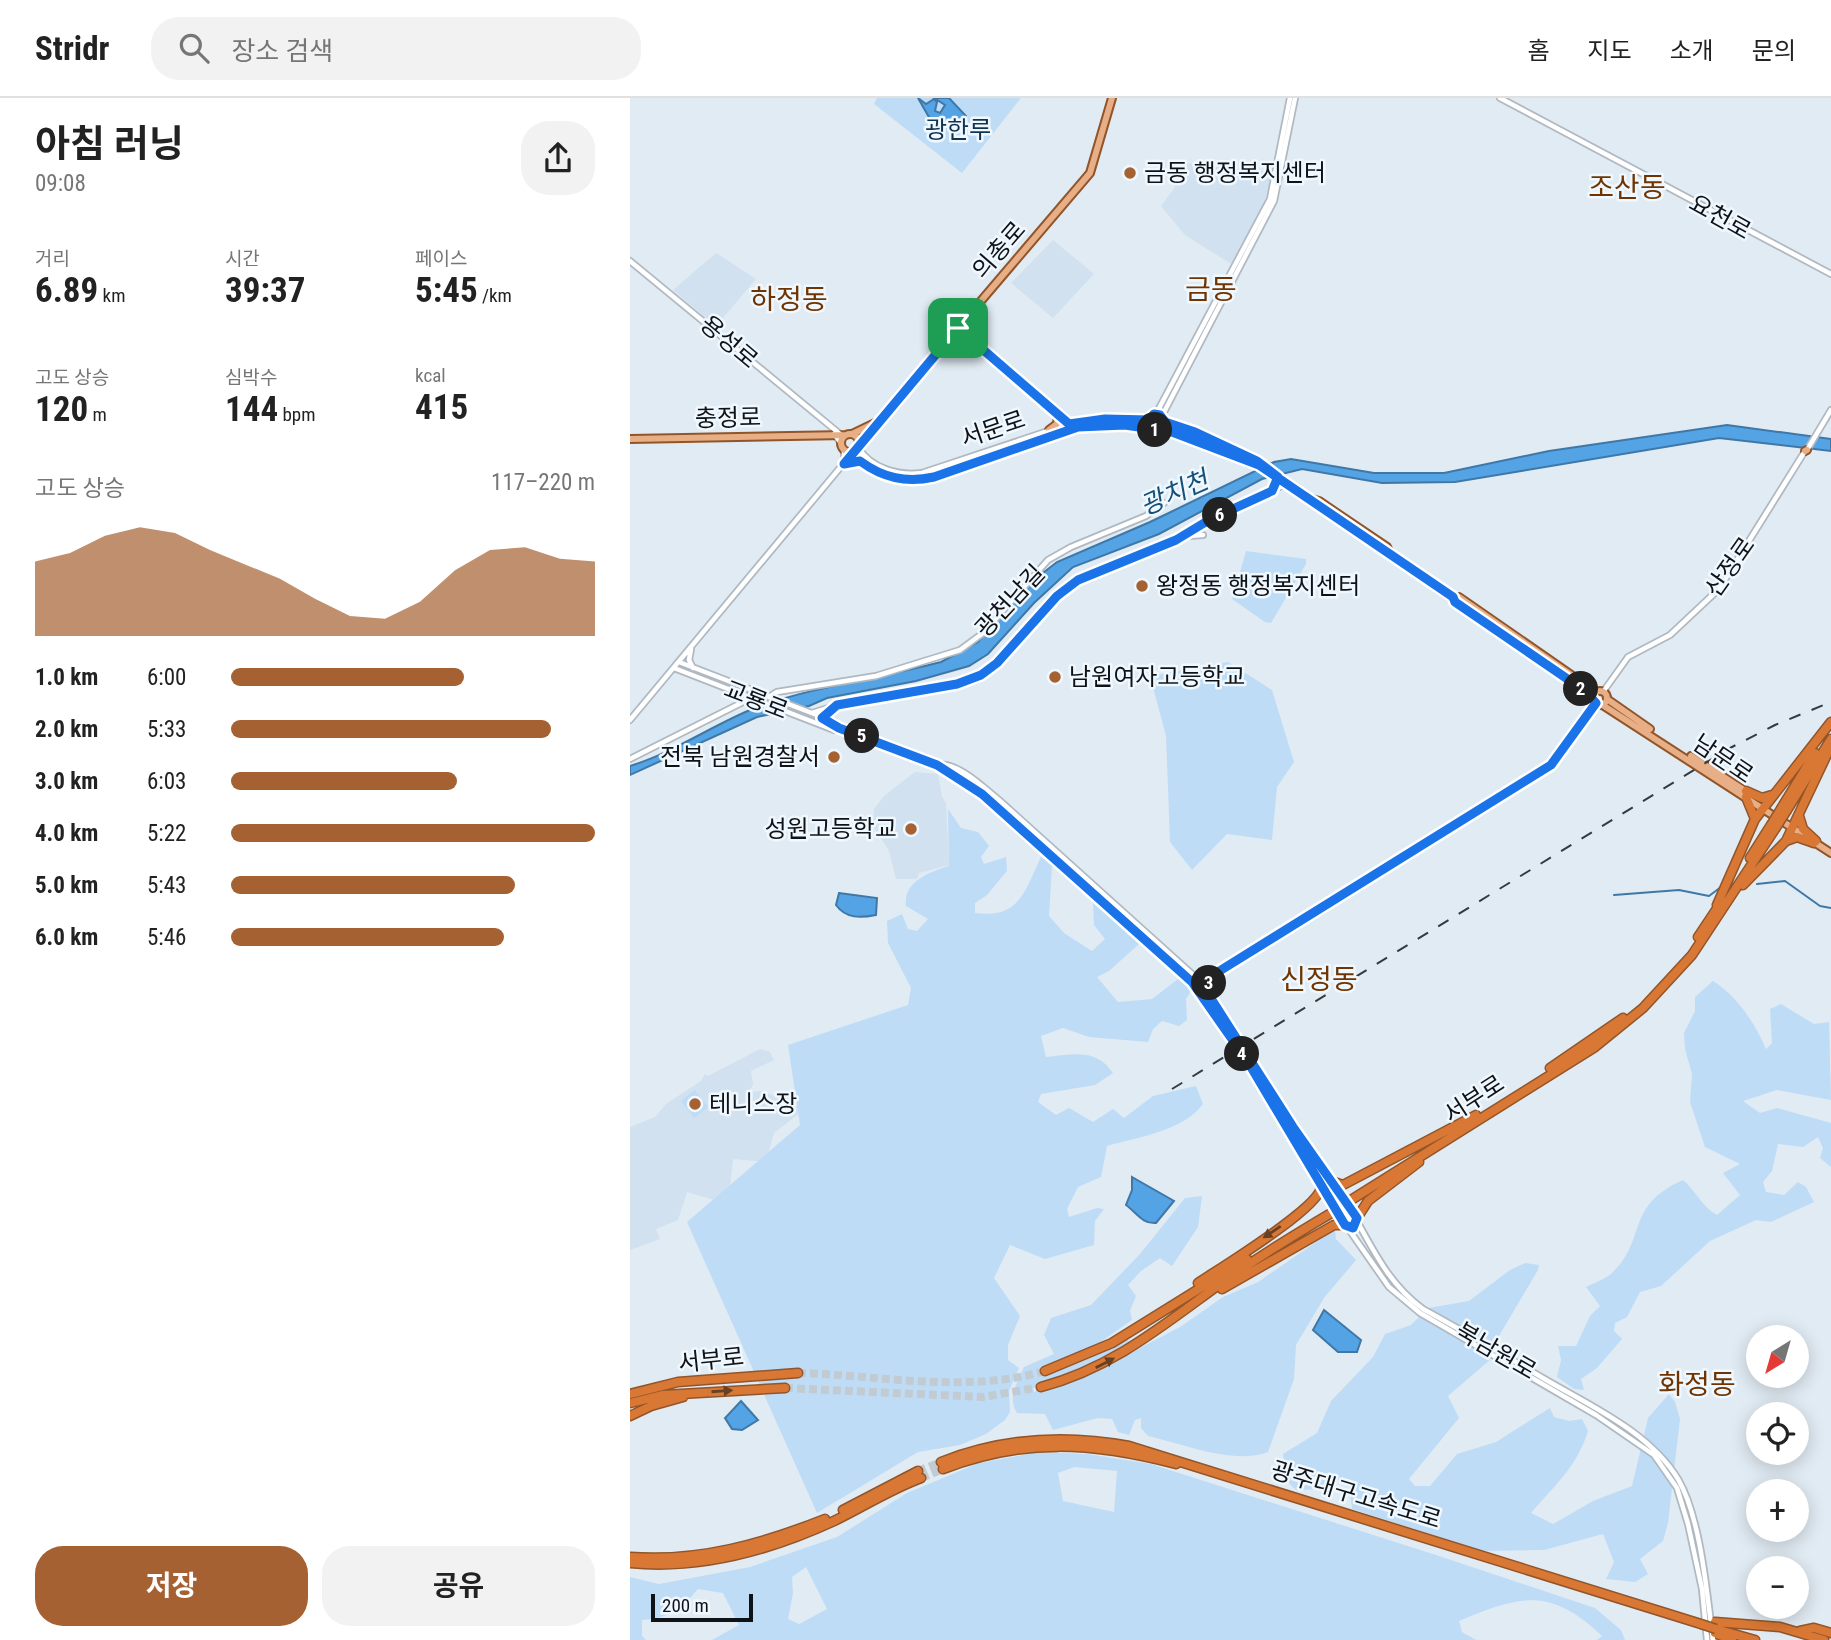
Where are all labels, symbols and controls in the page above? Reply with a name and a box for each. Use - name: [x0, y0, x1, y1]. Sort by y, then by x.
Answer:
- search box: [151, 17, 641, 80]
- text: Stridr: [35, 29, 109, 68]
- icon: search: [175, 29, 213, 67]
- text: 장소 검색: [231, 36, 333, 66]
- text: 홈: [1527, 37, 1549, 65]
- text: 지도: [1587, 37, 1632, 65]
- text: 소개: [1670, 37, 1714, 65]
- text: 문의: [1752, 37, 1796, 65]
- park label: 광한루: [925, 116, 991, 144]
- button: share: [521, 121, 595, 195]
- text: 아침 러닝: [35, 122, 184, 166]
- place label: 금동 행정복지센터: [1144, 159, 1326, 187]
- marker: 금동 행정복지센터: [1122, 165, 1138, 181]
- text: 09:08: [35, 170, 86, 197]
- district label: 조산동: [1588, 171, 1666, 204]
- street label: 요천로: [1684, 189, 1756, 245]
- street label: 의총로: [967, 216, 1031, 284]
- text: 거리: [35, 247, 70, 270]
- text: 시간: [225, 247, 260, 270]
- text: 페이스: [415, 247, 467, 270]
- text: 6.89: [35, 270, 98, 311]
- text: 39:37: [225, 270, 305, 311]
- text: 5:45: [415, 270, 478, 311]
- district label: 금동: [1185, 273, 1237, 306]
- district label: 하정동: [750, 283, 828, 316]
- text: km: [98, 284, 125, 307]
- text: /km: [478, 284, 512, 307]
- pin: [928, 298, 988, 358]
- icon: arrive: [939, 309, 977, 347]
- street label: 용성로: [695, 310, 763, 374]
- text: kcal: [415, 364, 446, 387]
- text: 고도 상승: [35, 366, 109, 389]
- text: 심박수: [225, 366, 277, 389]
- text: 415: [415, 387, 468, 428]
- text: 120: [35, 389, 88, 430]
- text: 144: [225, 389, 278, 430]
- text: m: [88, 403, 107, 426]
- text: bpm: [278, 403, 315, 426]
- street label: 충정로: [695, 403, 761, 433]
- street label: 서문로: [957, 405, 1029, 453]
- pin: 1: [1138, 412, 1172, 448]
- text: 1: [1150, 418, 1159, 441]
- water label: 광치천: [1135, 463, 1216, 521]
- text: 117–220 m: [491, 469, 595, 496]
- text: 고도 상승: [35, 475, 125, 502]
- pin: 6: [1202, 498, 1238, 532]
- text: 6: [1215, 503, 1224, 526]
- street label: 산정로: [1700, 532, 1760, 602]
- street label: 광천남길: [970, 559, 1050, 643]
- place label: 왕정동 행정복지센터: [1156, 572, 1360, 600]
- marker: 왕정동 행정복지센터: [1134, 578, 1150, 594]
- place label: 남원여자고등학교: [1069, 663, 1246, 691]
- text: 1.0 km: [35, 664, 98, 691]
- text: 6:00: [147, 664, 186, 691]
- marker: 남원여자고등학교: [1047, 669, 1063, 685]
- pin: 2: [1564, 672, 1598, 706]
- street label: 교룡로: [720, 675, 792, 725]
- text: 2: [1576, 677, 1585, 700]
- text: 2.0 km: [35, 716, 98, 743]
- text: 5:33: [147, 716, 186, 743]
- pin: 5: [845, 718, 880, 754]
- text: 5: [857, 724, 866, 747]
- street label: 남문로: [1688, 729, 1758, 789]
- place label: 전북 남원경찰서: [660, 743, 820, 771]
- marker: 전북 남원경찰서: [826, 749, 842, 765]
- text: 3.0 km: [35, 768, 98, 795]
- text: 6:03: [147, 768, 186, 795]
- place label: 성원고등학교: [765, 815, 897, 843]
- text: 4.0 km: [35, 820, 98, 847]
- text: 5:22: [147, 820, 186, 847]
- marker: 성원고등학교: [903, 821, 919, 837]
- text: 5.0 km: [35, 872, 98, 899]
- text: 5:43: [147, 872, 186, 899]
- text: 6.0 km: [35, 924, 98, 951]
- text: 5:46: [147, 924, 186, 951]
- district label: 신정동: [1280, 963, 1358, 996]
- pin: 3: [1192, 966, 1226, 1001]
- text: 3: [1204, 971, 1213, 994]
- pin: 4: [1224, 1037, 1260, 1072]
- text: 4: [1237, 1042, 1246, 1065]
- street label: 서부로: [1439, 1069, 1509, 1129]
- place label: 테니스장: [709, 1090, 797, 1118]
- marker: 테니스장: [687, 1096, 703, 1112]
- one-way arrow: [1262, 1226, 1282, 1239]
- street label: 북남원로: [1451, 1317, 1541, 1385]
- north arrow: [1746, 1325, 1810, 1388]
- map controls: [1746, 1325, 1809, 1619]
- street label: 서부로: [677, 1343, 745, 1377]
- one-way arrow: [1095, 1357, 1115, 1368]
- district label: 화정동: [1658, 1368, 1736, 1401]
- one-way arrow: [711, 1385, 733, 1396]
- button: locate: [1746, 1402, 1809, 1465]
- street label: 광주대구고속도로: [1267, 1456, 1445, 1534]
- button: +: [1746, 1479, 1809, 1542]
- button: 저장: [35, 1546, 308, 1626]
- button: 공유: [322, 1546, 595, 1626]
- button: −: [1746, 1556, 1809, 1619]
- scale bar: [651, 1591, 752, 1623]
- text: 200 m: [662, 1594, 709, 1617]

